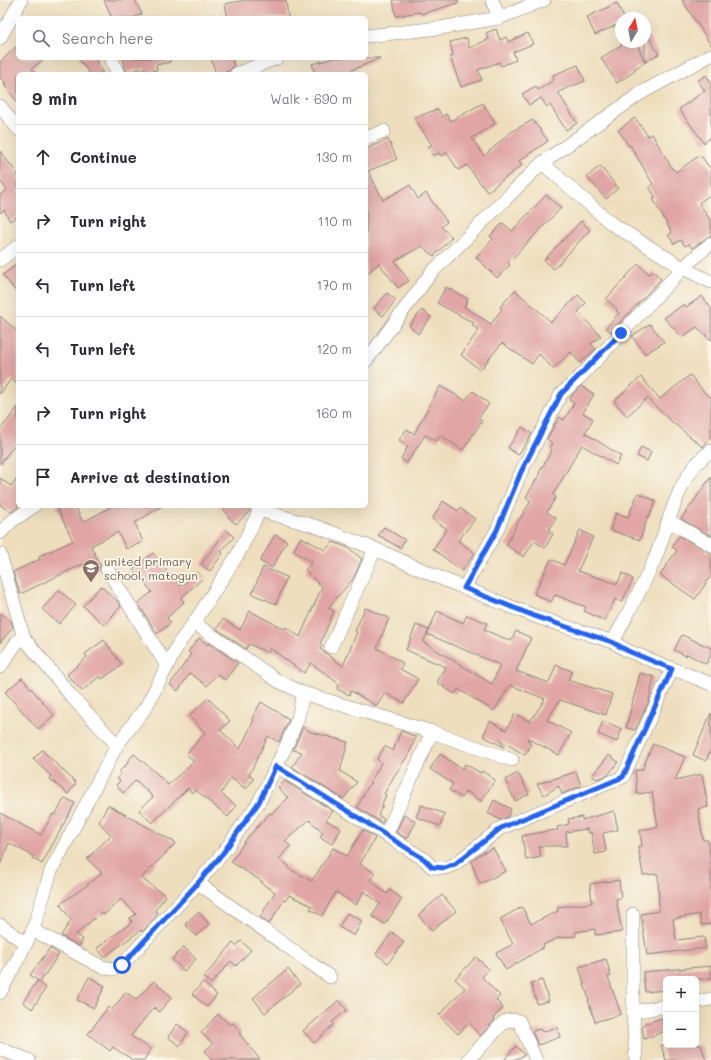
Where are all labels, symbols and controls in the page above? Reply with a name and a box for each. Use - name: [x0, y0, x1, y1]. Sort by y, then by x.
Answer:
- north arrow: [615, 12, 651, 48]
- search box: [16, 16, 368, 60]
- icon: search: [30, 27, 52, 49]
- text: Search here: [62, 28, 153, 48]
- text: 9 min: [32, 87, 77, 109]
- text: Walk · 690 m: [270, 90, 352, 107]
- icon: ahead: [32, 146, 54, 168]
- text: Continue: [70, 147, 137, 167]
- text: 130 m: [316, 148, 352, 165]
- icon: right: [32, 210, 54, 232]
- text: Turn right: [70, 211, 147, 231]
- text: 110 m: [318, 212, 352, 229]
- icon: left: [32, 274, 54, 296]
- text: Turn left: [70, 275, 135, 295]
- text: 170 m: [316, 276, 352, 293]
- route end: [612, 324, 630, 342]
- icon: left: [32, 338, 54, 360]
- text: Turn left: [70, 339, 135, 359]
- text: 120 m: [316, 340, 352, 357]
- icon: right: [32, 402, 54, 424]
- text: Turn right: [70, 403, 147, 423]
- text: 160 m: [316, 404, 352, 421]
- icon: arrive: [32, 466, 54, 488]
- text: Arrive at destination: [70, 467, 230, 487]
- place label: united primary school, matogun: [104, 553, 198, 583]
- school or university icon: united primary school, matogun: [81, 558, 101, 583]
- route start: [113, 956, 131, 974]
- map controls: [663, 976, 699, 1048]
- button: +: [663, 976, 699, 1012]
- button: −: [663, 1012, 699, 1048]

